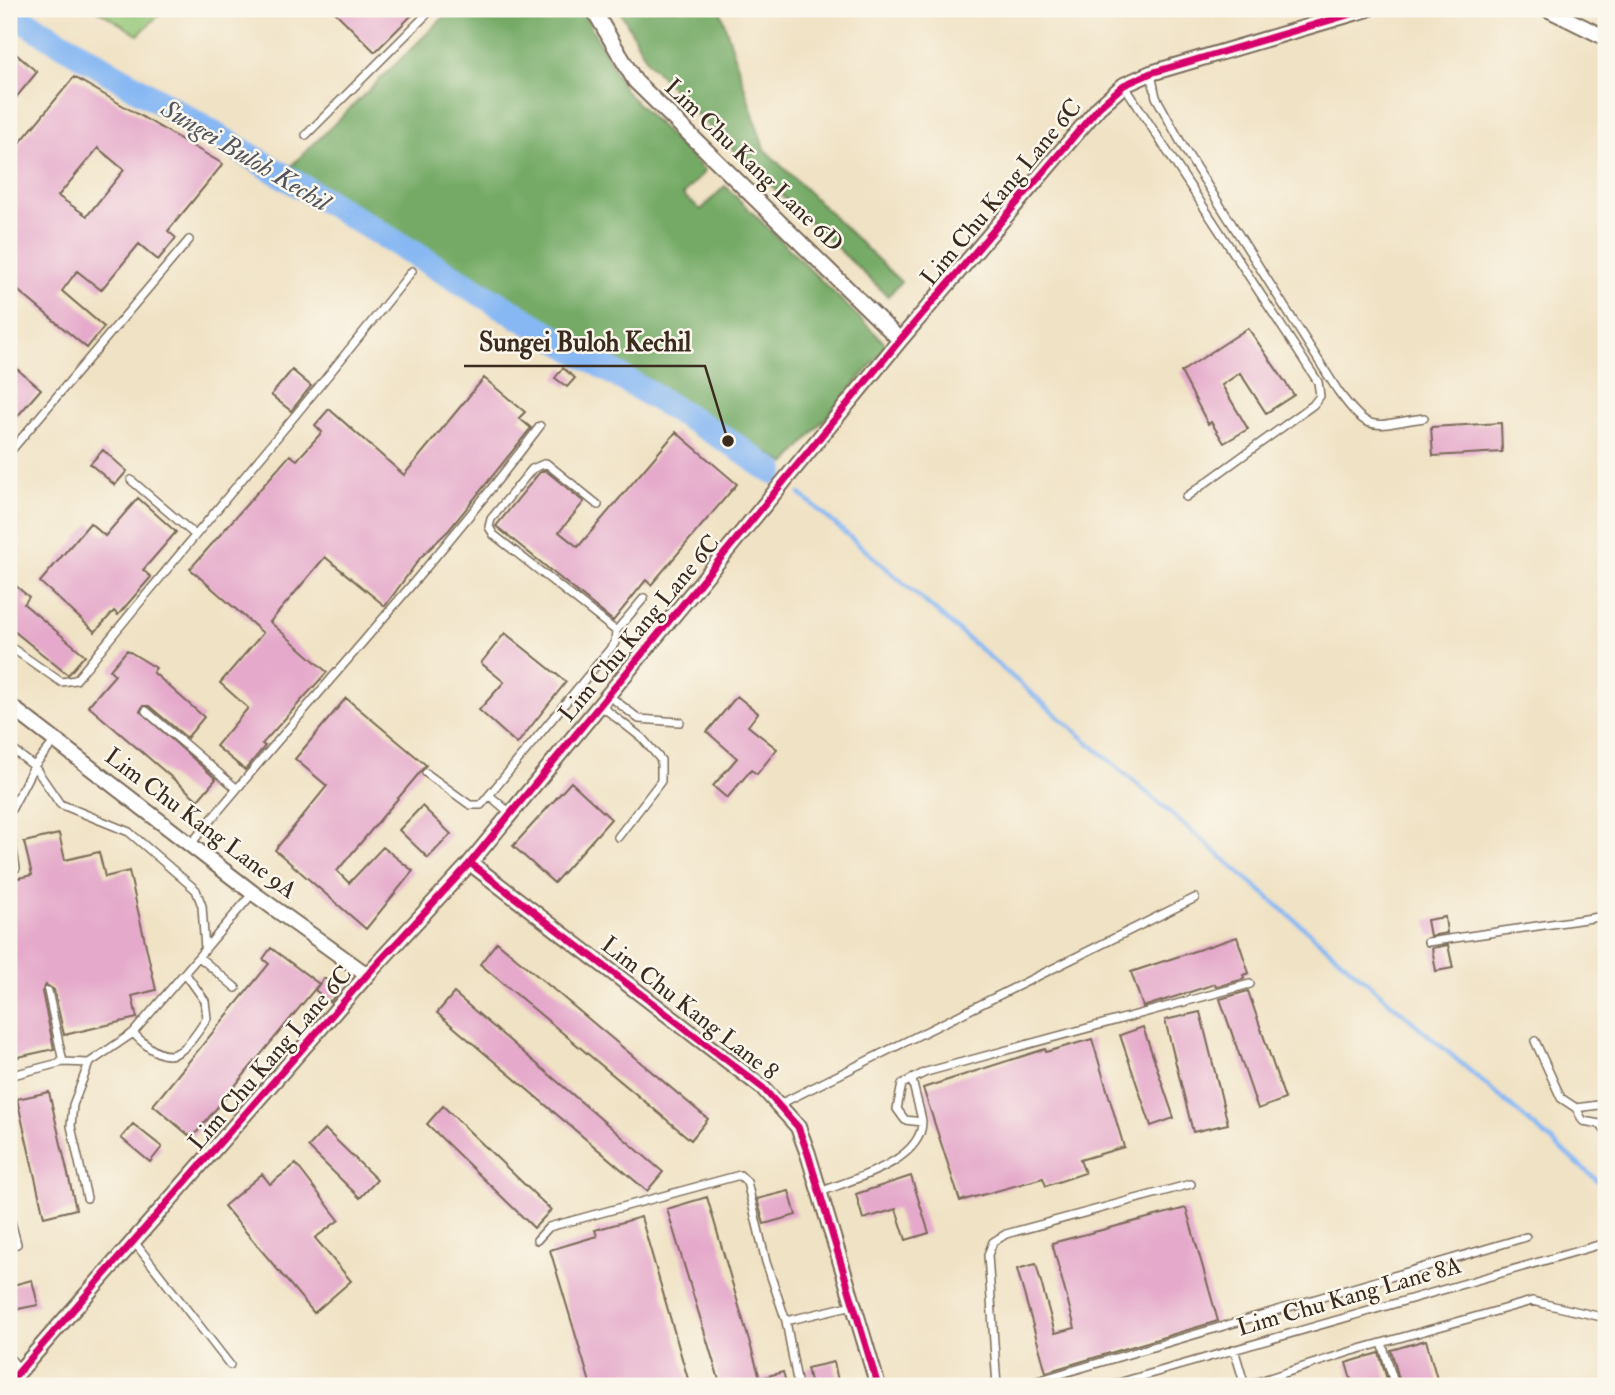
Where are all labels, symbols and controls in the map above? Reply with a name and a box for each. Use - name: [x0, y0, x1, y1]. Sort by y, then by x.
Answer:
- street label: Lim Chu Kang Lane 6D: [658, 72, 850, 259]
- water label: Sungei Buloh Kechil: [154, 92, 337, 220]
- street label: Lim Chu Kang Lane 6C: [914, 92, 1089, 292]
- callout: Sungei Buloh Kechil: [464, 319, 705, 366]
- text: Sungei Buloh Kechil: [479, 327, 691, 360]
- street label: Lim Chu Kang Lane 6C: [552, 528, 727, 728]
- street label: Lim Chu Kang Lane 9A: [98, 741, 303, 906]
- street label: Lim Chu Kang Lane 8: [595, 929, 785, 1087]
- street label: Lim Chu Kang Lane 6C: [182, 959, 359, 1157]
- street label: Lim Chu Kang Lane 8A: [1233, 1250, 1465, 1343]

